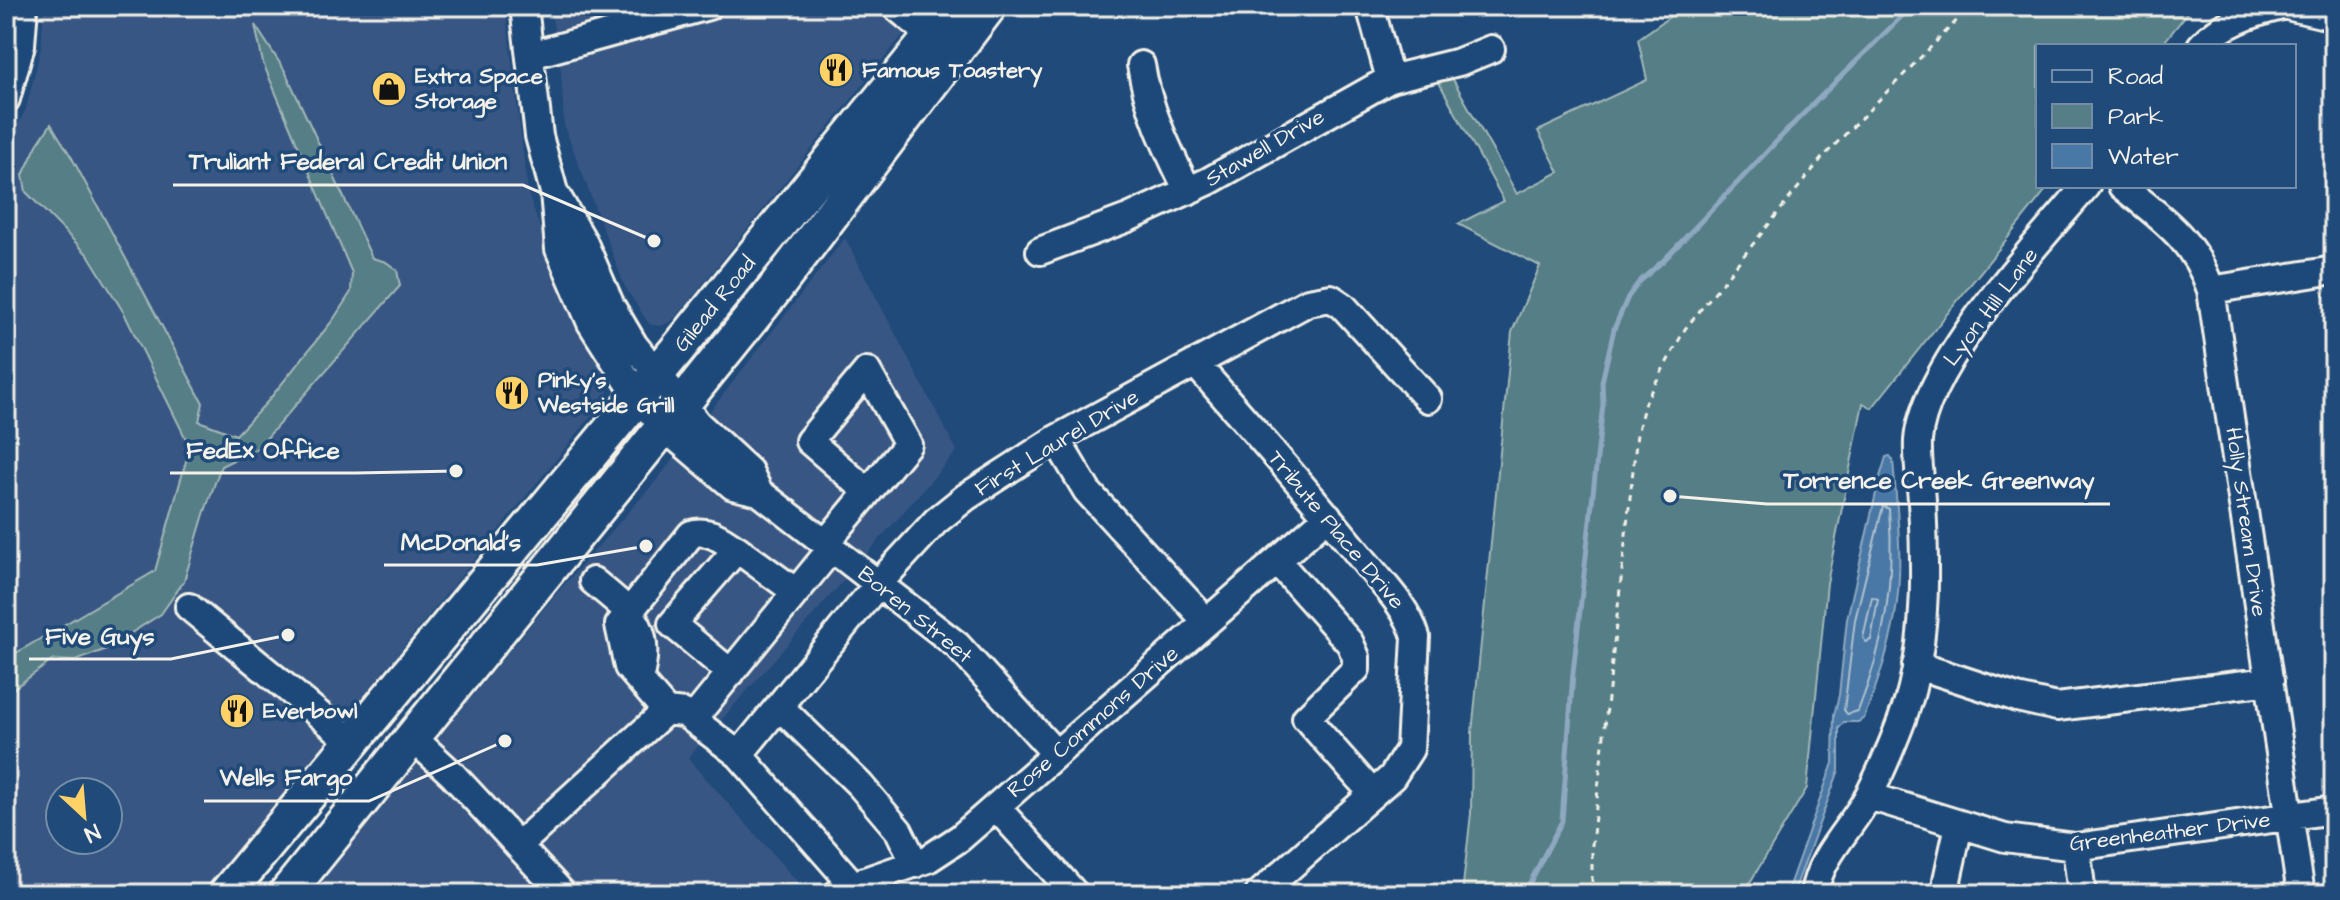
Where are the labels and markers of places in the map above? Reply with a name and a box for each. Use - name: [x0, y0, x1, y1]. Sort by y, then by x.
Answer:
- restaurant icon: Famous Toastery: [817, 51, 855, 89]
- place label: Famous Toastery: [862, 55, 1043, 88]
- place label: Extra Space Storage: [414, 61, 543, 118]
- shop icon: Extra Space Storage: [370, 70, 408, 108]
- callout: Truliant Federal Credit Union: [173, 137, 523, 185]
- place label: Pinky's Westside Grill: [537, 365, 675, 421]
- restaurant icon: Pinky's Westside Grill: [493, 374, 531, 412]
- callout: FedEx Office: [170, 425, 356, 473]
- callout: Torrence Creek Greenway: [1767, 456, 2110, 504]
- callout: McDonald's: [384, 517, 537, 565]
- callout: Five Guys: [29, 611, 171, 659]
- restaurant icon: Everbowl: [218, 692, 256, 730]
- place label: Everbowl: [263, 696, 358, 727]
- callout: Wells Fargo: [204, 753, 369, 801]

